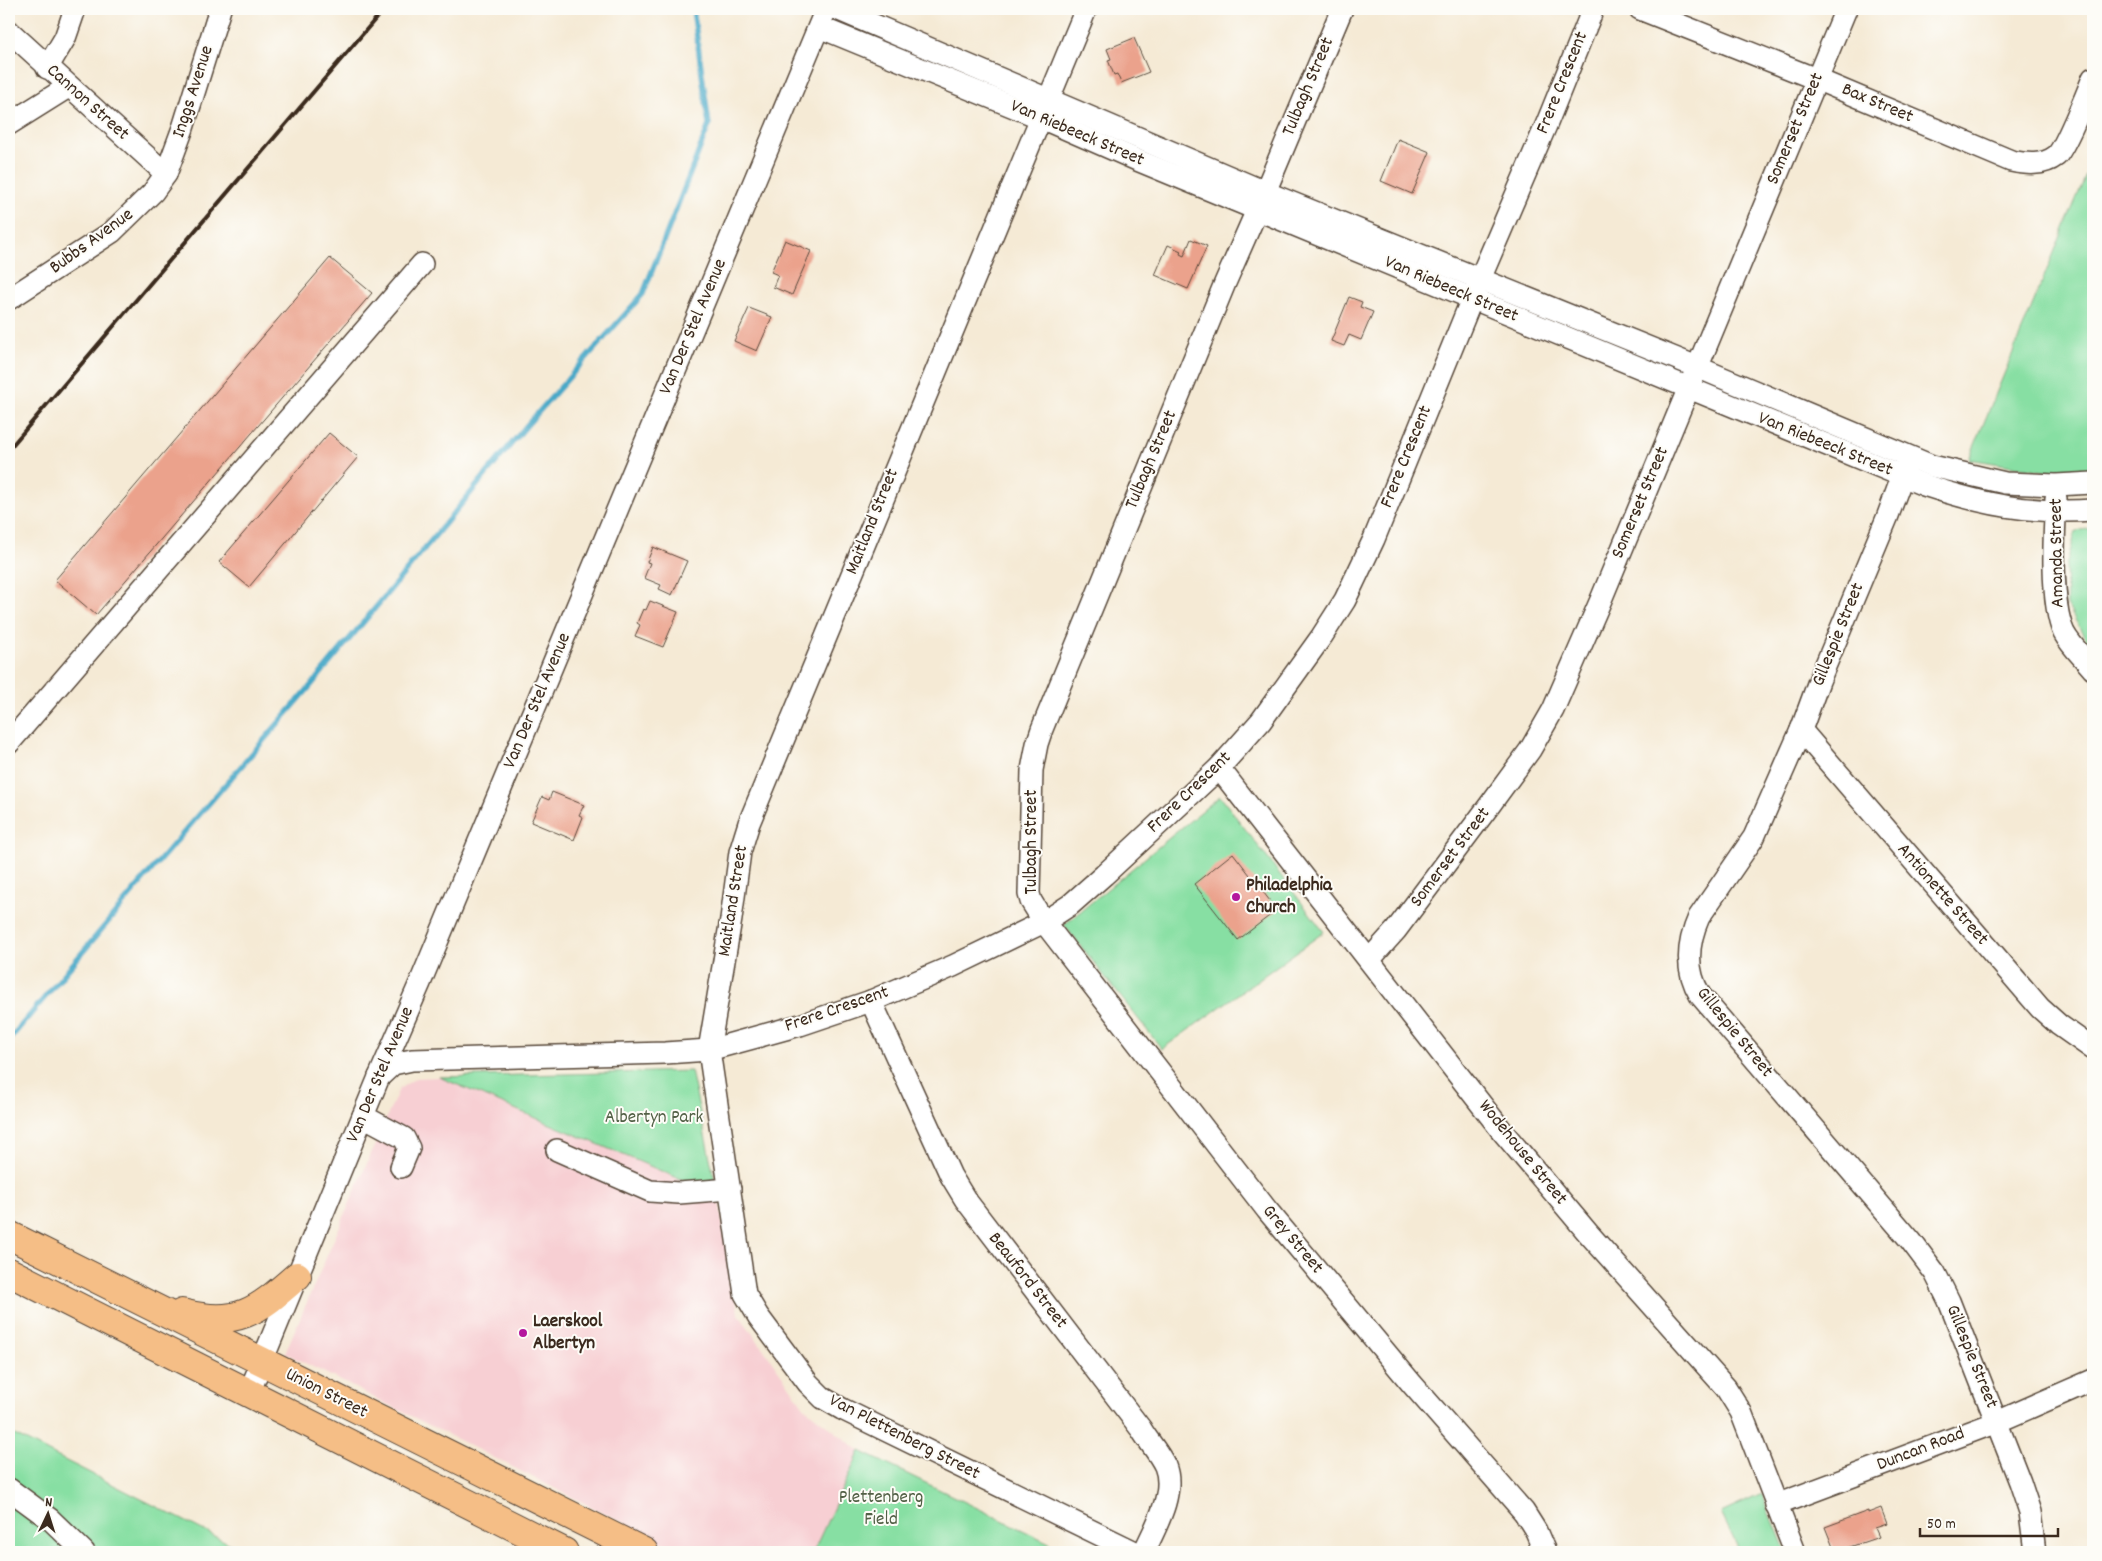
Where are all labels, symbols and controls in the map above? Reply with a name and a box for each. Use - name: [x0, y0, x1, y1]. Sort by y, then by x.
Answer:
- street label: Frere Crescent: [1530, 28, 1596, 138]
- street label: Tulbagh Street: [1276, 33, 1342, 141]
- street label: Inggs Avenue: [166, 42, 222, 142]
- street label: Cannon Street: [39, 58, 135, 148]
- street label: Somerset Street: [1760, 69, 1832, 189]
- street label: Bax Street: [1837, 77, 1917, 131]
- street label: Van Riebeeck Street: [1006, 94, 1148, 174]
- street label: Bubbs Avenue: [44, 202, 140, 282]
- street label: Van Riebeeck Street: [1380, 250, 1522, 330]
- street label: Van Der Stel Avenue: [653, 255, 735, 399]
- street label: Frere Crescent: [1374, 402, 1440, 512]
- street label: Tulbagh Street: [1119, 406, 1185, 514]
- street label: Van Riebeeck Street: [1754, 406, 1896, 484]
- street label: Somerset Street: [1605, 443, 1677, 563]
- street label: Maitland Street: [839, 465, 907, 579]
- street label: Amanda Street: [2044, 498, 2072, 608]
- street label: Gillespie Street: [1806, 579, 1872, 691]
- street label: Van Der Stel Avenue: [497, 629, 579, 773]
- street label: Frere Crescent: [1142, 746, 1238, 840]
- street label: Tulbagh Street: [1019, 790, 1046, 895]
- street label: Somerset Street: [1404, 802, 1498, 914]
- street label: Antionette Street: [1890, 838, 1994, 952]
- street label: Maitland Street: [712, 843, 756, 959]
- place label: Philadelphia Church: [1246, 873, 1333, 922]
- marker: Philadelphia Church: [1230, 891, 1242, 903]
- street label: Frere Crescent: [781, 980, 893, 1040]
- street label: Gillespie Street: [1689, 982, 1779, 1084]
- street label: Van Der Stel Avenue: [340, 1003, 422, 1147]
- street label: Wodehouse Street: [1471, 1094, 1573, 1212]
- park label: Albertyn Park: [605, 1105, 704, 1132]
- street label: Grey Street: [1255, 1199, 1329, 1281]
- street label: Beauford Street: [981, 1227, 1073, 1335]
- street label: Gillespie Street: [1938, 1301, 2004, 1413]
- place label: Laerskool Albertyn: [533, 1309, 603, 1358]
- marker: Laerskool Albertyn: [517, 1327, 529, 1339]
- street label: Union Street: [280, 1362, 372, 1426]
- street label: Van Plettenberg Street: [824, 1388, 984, 1488]
- street label: Duncan Road: [1873, 1421, 1969, 1479]
- park label: Plettenberg Field: [839, 1485, 923, 1534]
- north arrow: [22, 1488, 72, 1538]
- text: N: [45, 1493, 53, 1513]
- scale bar: [1920, 1506, 2057, 1538]
- text: 50 m: [1927, 1514, 1956, 1536]

